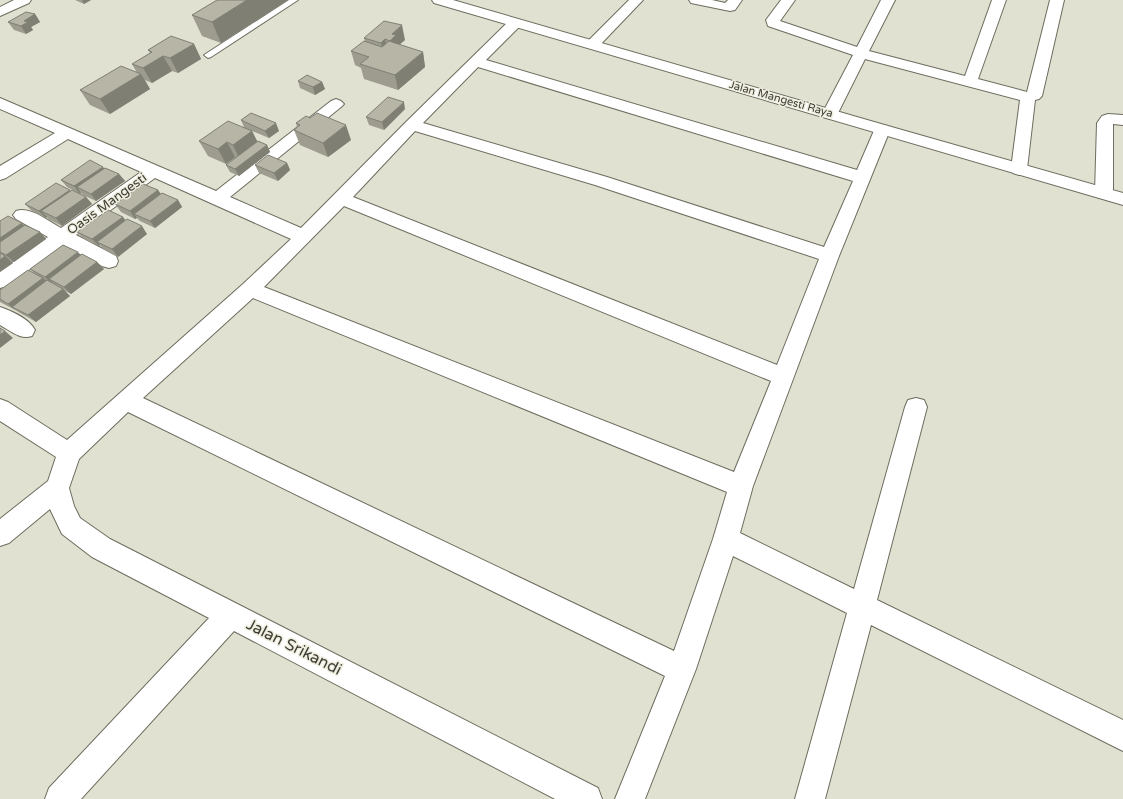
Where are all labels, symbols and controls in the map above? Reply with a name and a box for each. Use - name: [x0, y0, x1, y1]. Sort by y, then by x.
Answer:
- street label: Jalan Mangesti Raya: [728, 78, 834, 120]
- street label: Oasis Mangesti: [64, 170, 150, 238]
- street label: Jalan Srikandi: [243, 614, 345, 680]

